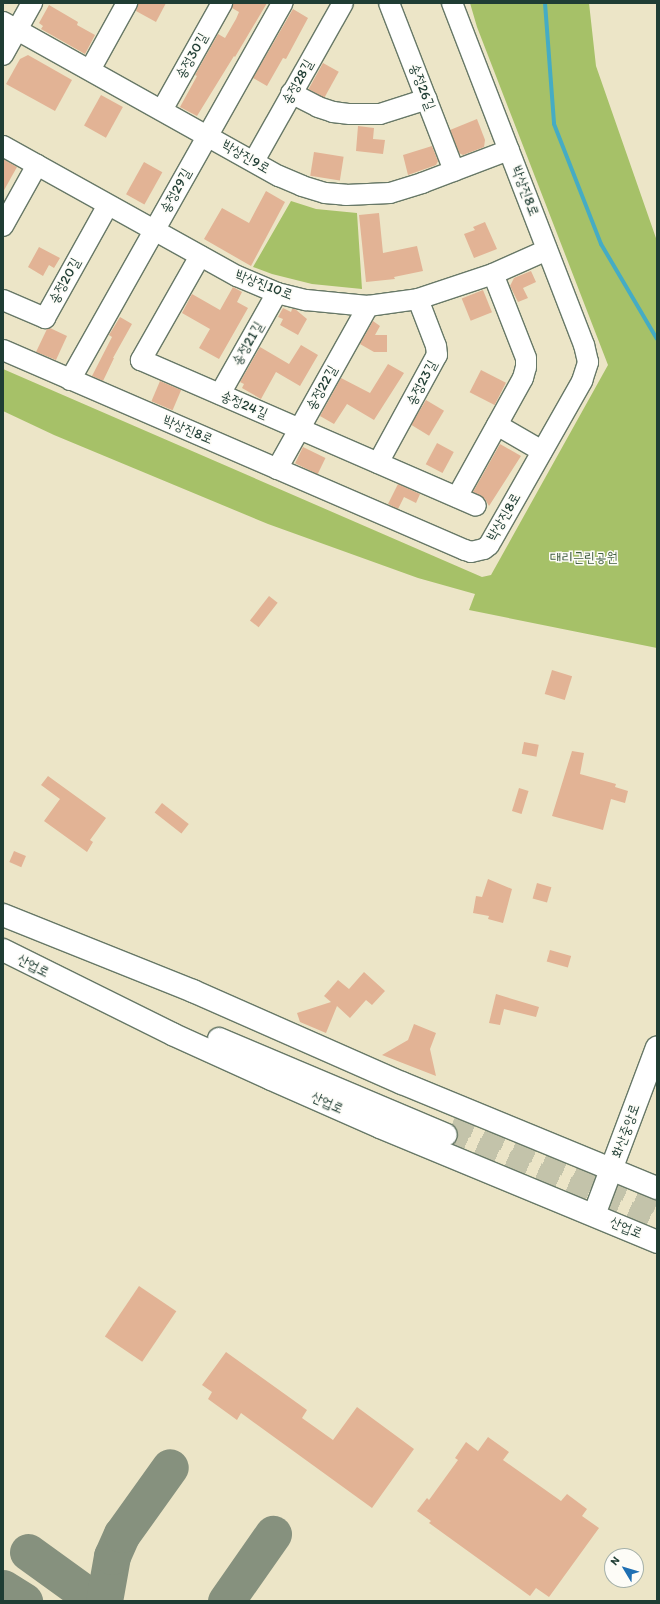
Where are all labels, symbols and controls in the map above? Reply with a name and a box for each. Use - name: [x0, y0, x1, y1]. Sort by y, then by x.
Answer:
- street label: 송정30길: [173, 30, 211, 82]
- street label: 송정28길: [279, 57, 317, 107]
- street label: 송정26길: [405, 61, 439, 113]
- street label: 박상진9로: [219, 137, 273, 177]
- street label: 박상진8로: [508, 163, 542, 219]
- street label: 송정29길: [157, 166, 195, 216]
- street label: 송정20길: [46, 255, 84, 307]
- street label: 박상진10로: [233, 266, 295, 304]
- street label: 송정21길: [229, 319, 267, 369]
- street label: 송정23길: [403, 358, 441, 408]
- street label: 송정22길: [303, 363, 341, 413]
- street label: 송정24길: [218, 388, 270, 422]
- street label: 박상진8로: [160, 412, 216, 448]
- street label: 박상진8로: [484, 490, 524, 544]
- park label: 대리근린공원: [550, 550, 618, 566]
- street label: 산업로: [14, 951, 52, 981]
- street label: 산업로: [308, 1088, 346, 1118]
- street label: 화산중앙로: [608, 1102, 644, 1160]
- street label: 산업로: [607, 1214, 645, 1242]
- north arrow: [604, 1548, 644, 1588]
- text: N: [608, 1554, 622, 1568]

